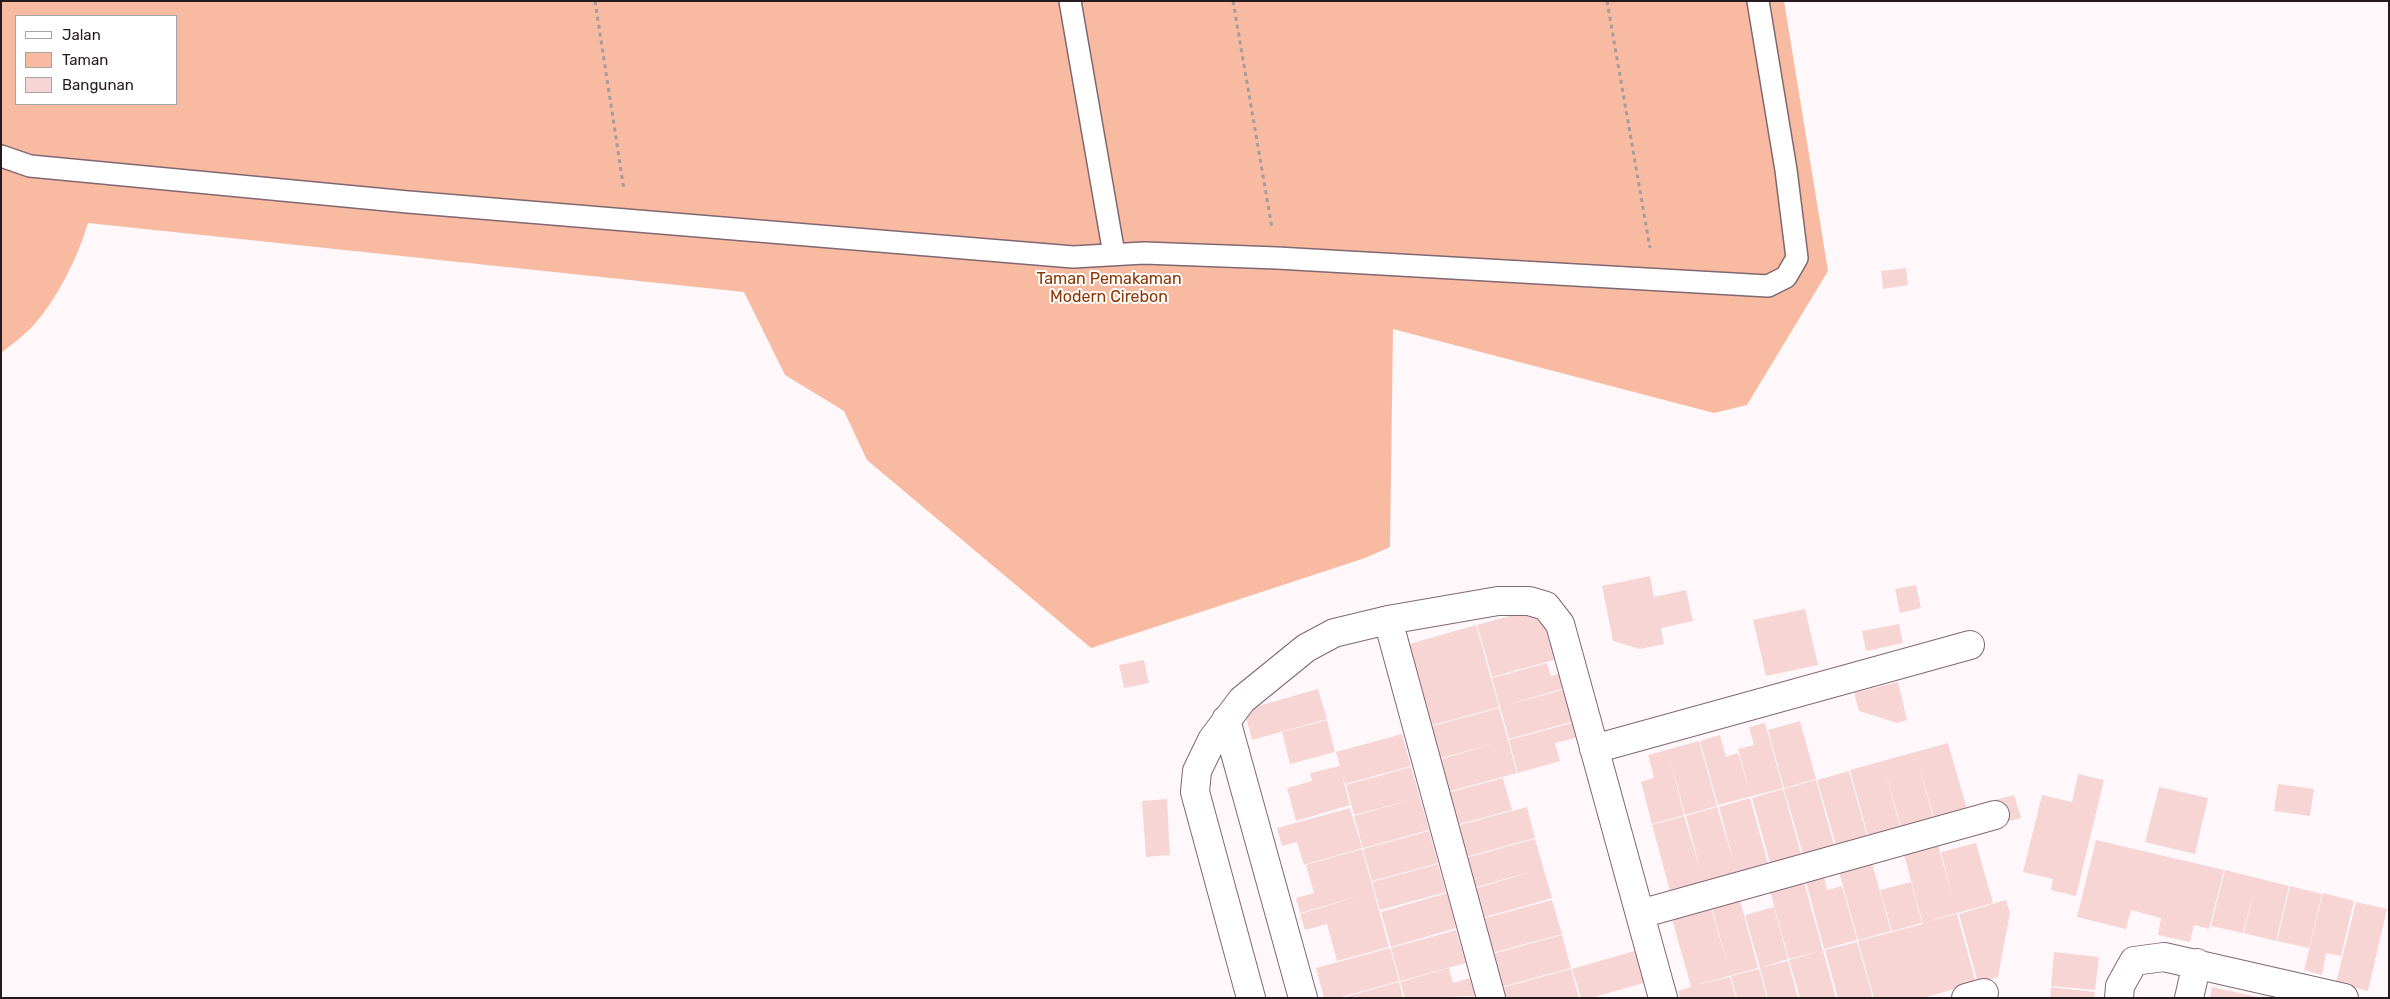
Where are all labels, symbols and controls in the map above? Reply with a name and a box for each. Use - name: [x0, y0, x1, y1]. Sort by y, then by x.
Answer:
- legend: [15, 15, 178, 105]
- text: Jalan: [62, 26, 101, 44]
- text: Taman: [62, 51, 108, 69]
- text: Bangunan: [62, 76, 134, 94]
- park label: Taman Pemakaman Modern Cirebon: [1036, 269, 1182, 307]

